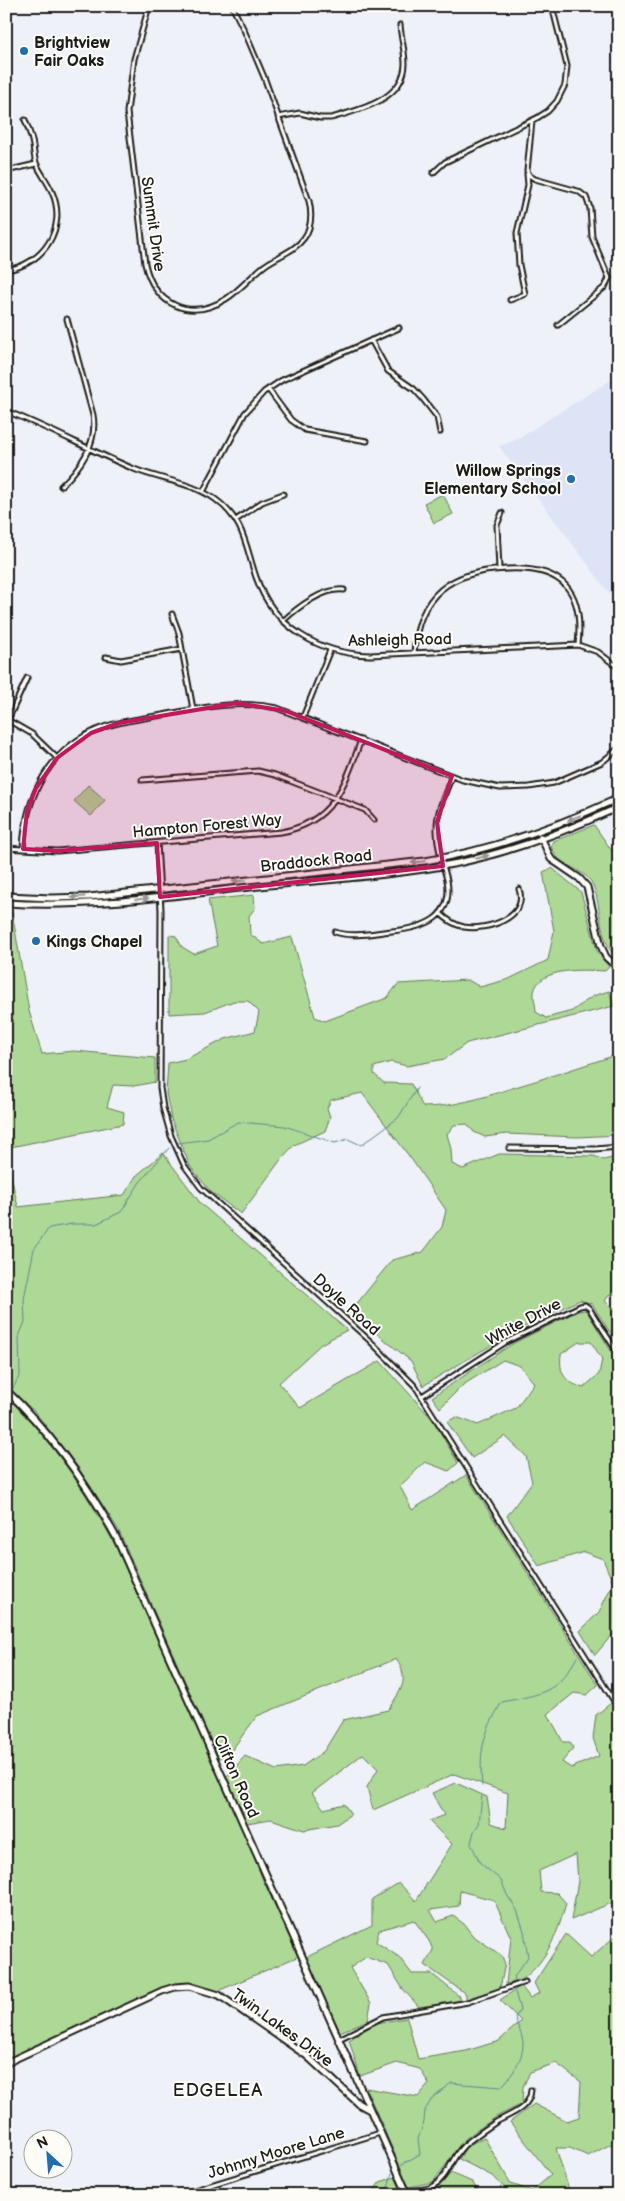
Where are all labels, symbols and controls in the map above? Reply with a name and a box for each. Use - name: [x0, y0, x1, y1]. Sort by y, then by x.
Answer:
- place label: Brightview Fair Oaks: [34, 34, 110, 71]
- marker: Brightview Fair Oaks: [18, 45, 30, 57]
- street label: Summit Drive: [136, 176, 169, 273]
- place label: Willow Springs Elementary School: [424, 462, 561, 499]
- marker: Willow Springs Elementary School: [565, 473, 577, 485]
- street label: Ashleigh Road: [348, 630, 452, 651]
- street label: Hampton Forest Way: [132, 810, 283, 842]
- one-way arrow: [567, 815, 581, 823]
- street label: Braddock Road: [259, 846, 373, 877]
- one-way arrow: [474, 853, 489, 861]
- one-way arrow: [410, 858, 426, 866]
- one-way arrow: [231, 877, 247, 885]
- one-way arrow: [296, 878, 312, 886]
- one-way arrow: [69, 894, 85, 902]
- one-way arrow: [134, 895, 150, 903]
- place label: Kings Chapel: [46, 933, 142, 952]
- marker: Kings Chapel: [30, 935, 42, 947]
- street label: Doyle Road: [309, 1270, 383, 1340]
- street label: White Drive: [483, 1294, 565, 1350]
- street label: Clifton Road: [209, 1732, 262, 1821]
- street label: Twin Lakes Drive: [228, 1985, 337, 2072]
- district label: EDGELEA: [173, 2080, 263, 2101]
- street label: Johnny Moore Lane: [206, 2123, 348, 2183]
- north arrow: [22, 2128, 72, 2178]
- text: N: [34, 2133, 51, 2153]

